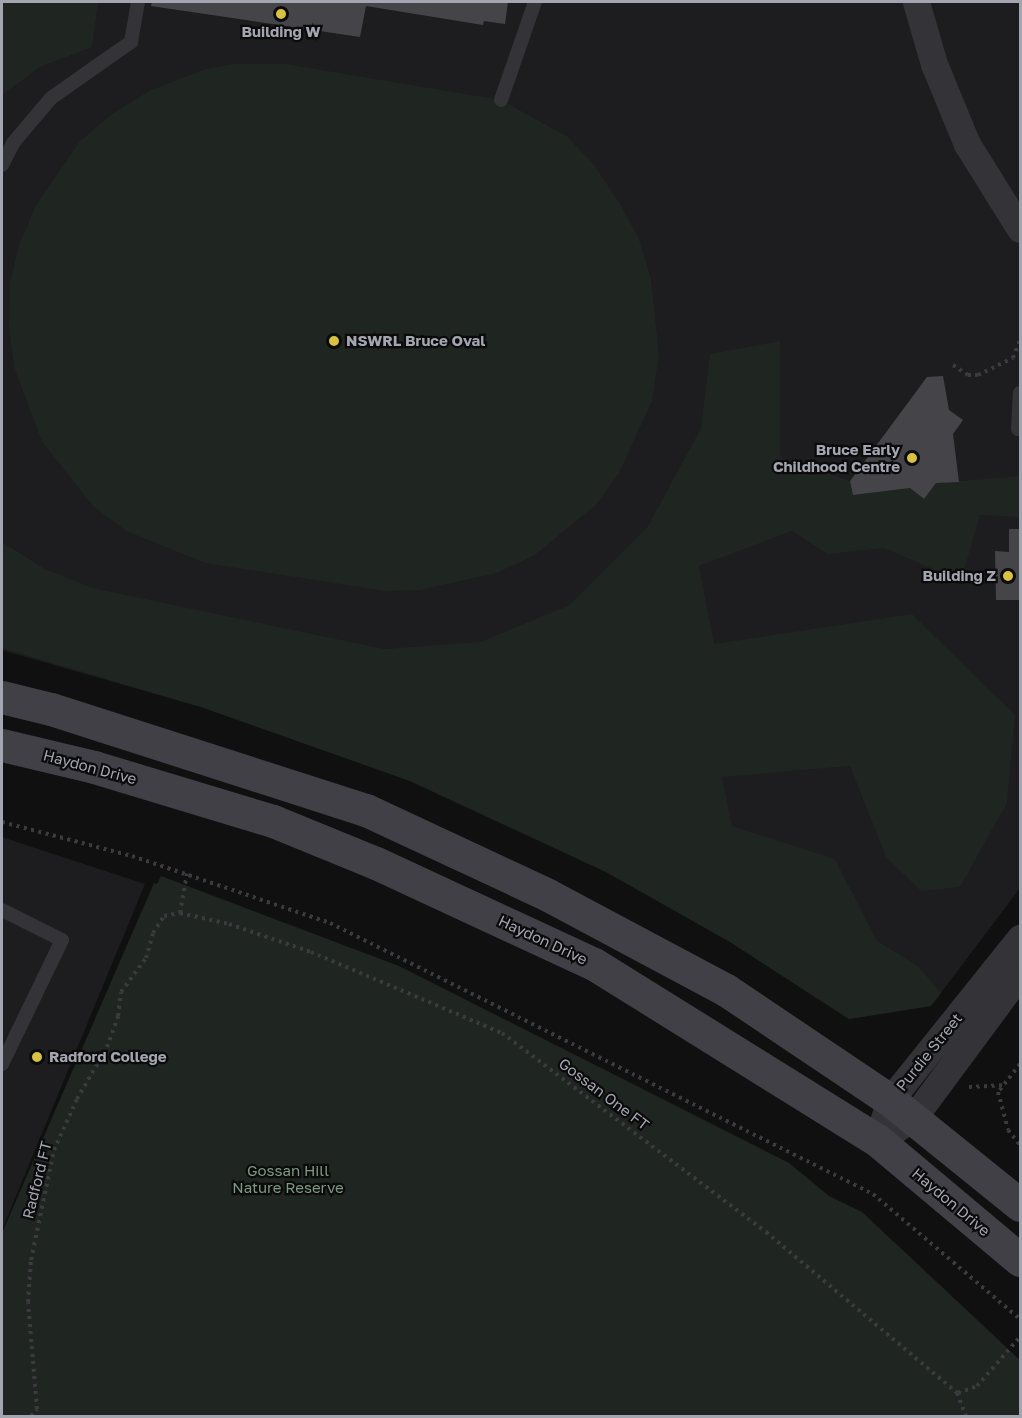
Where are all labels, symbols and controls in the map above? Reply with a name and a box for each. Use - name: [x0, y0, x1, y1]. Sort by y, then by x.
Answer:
- marker: Building W: [274, 7, 288, 21]
- place label: Building W: [242, 23, 320, 41]
- place label: NSWRL Bruce Oval: [346, 332, 485, 350]
- marker: NSWRL Bruce Oval: [327, 334, 341, 348]
- place label: Bruce Early Childhood Centre: [773, 440, 900, 475]
- marker: Bruce Early Childhood Centre: [905, 451, 919, 465]
- place label: Building Z: [923, 567, 996, 585]
- marker: Building Z: [1001, 569, 1015, 583]
- street label: Haydon Drive: [41, 746, 139, 788]
- street label: Haydon Drive: [496, 912, 590, 968]
- street label: Purdie Street: [892, 1010, 966, 1094]
- place label: Radford College: [49, 1048, 167, 1066]
- marker: Radford College: [30, 1050, 44, 1064]
- street label: Gossan One FT: [555, 1054, 653, 1134]
- street label: Radford FT: [19, 1139, 55, 1221]
- park label: Gossan Hill Nature Reserve: [232, 1161, 344, 1196]
- street label: Haydon Drive: [908, 1164, 994, 1240]

